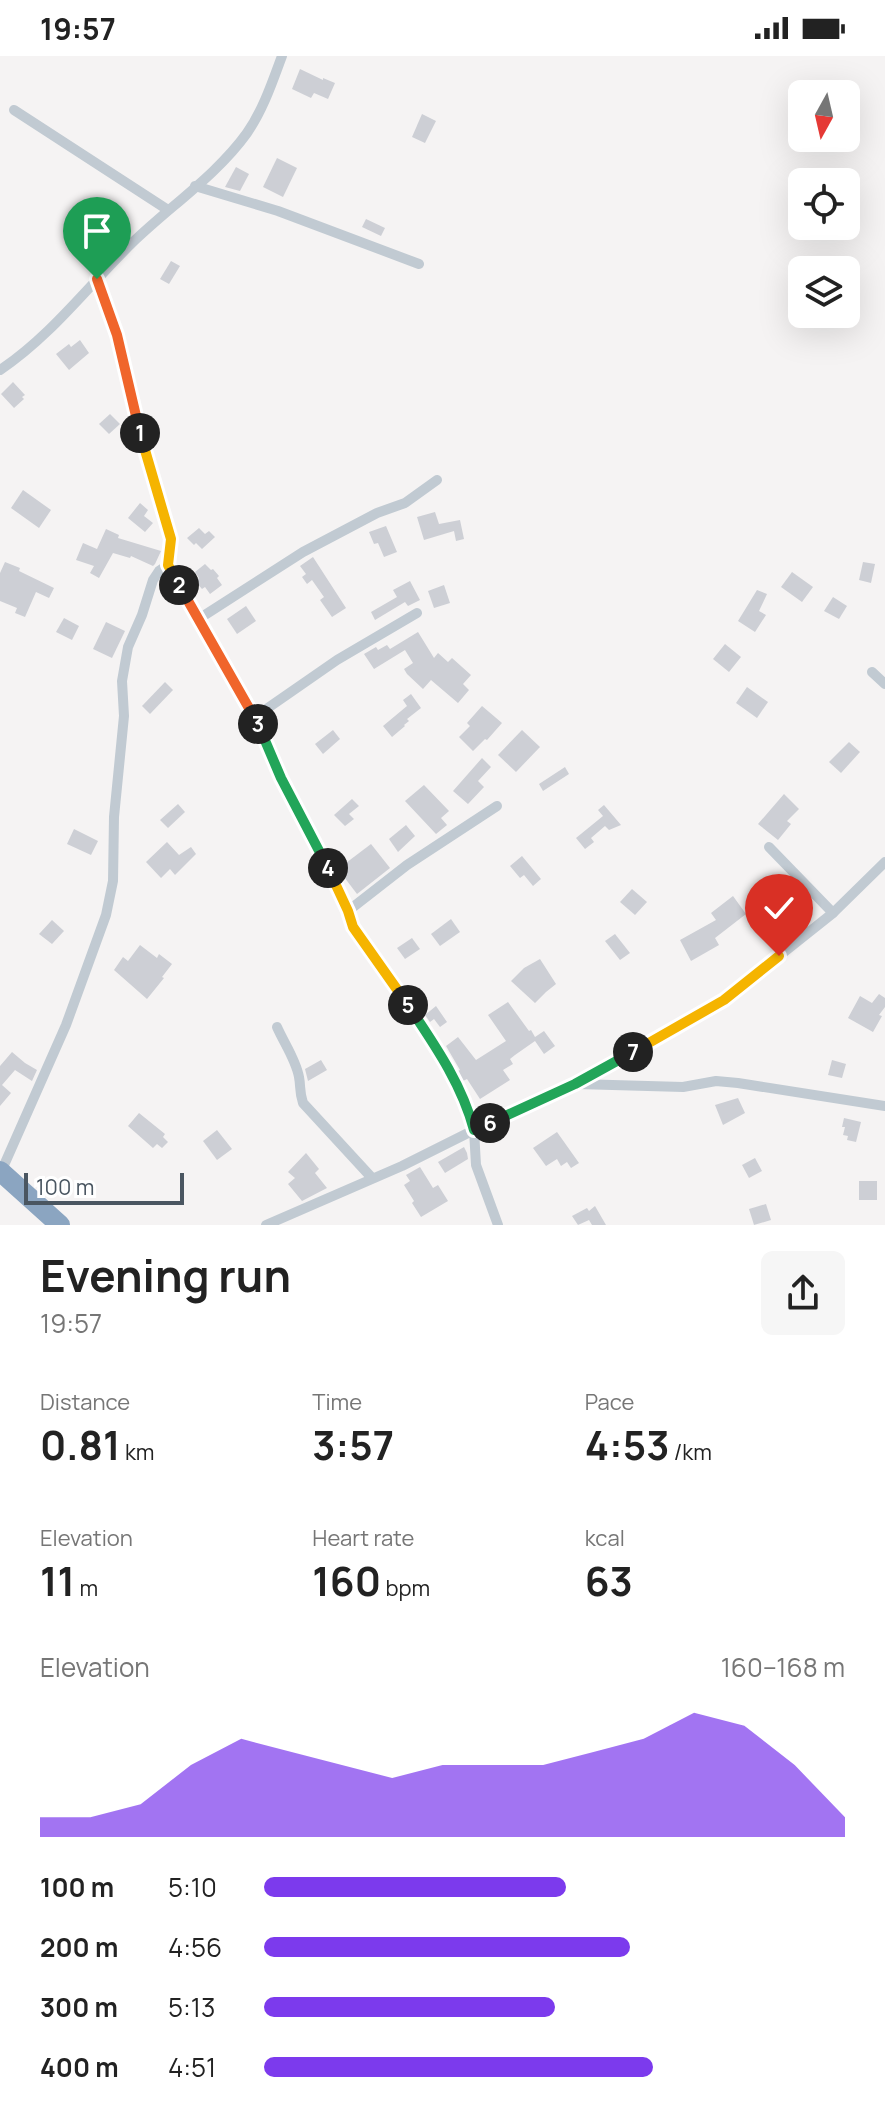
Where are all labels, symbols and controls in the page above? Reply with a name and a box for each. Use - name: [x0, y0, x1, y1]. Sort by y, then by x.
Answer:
- text: 19:57: [40, 8, 116, 49]
- north arrow: [788, 80, 860, 152]
- map controls: [788, 80, 860, 328]
- button: locate: [788, 168, 860, 240]
- pin: [63, 197, 131, 279]
- icon: arrive: [75, 209, 119, 253]
- button: layers: [788, 256, 860, 328]
- pin: 1: [120, 413, 160, 453]
- text: 1: [135, 418, 145, 448]
- pin: 2: [159, 565, 199, 605]
- text: 2: [172, 570, 186, 600]
- pin: 3: [238, 704, 278, 744]
- text: 3: [252, 709, 264, 739]
- pin: 4: [308, 848, 348, 888]
- text: 4: [321, 853, 335, 883]
- pin: [745, 874, 813, 956]
- icon: check: [757, 886, 801, 930]
- pin: 5: [388, 985, 428, 1025]
- text: 5: [402, 990, 414, 1020]
- pin: 7: [613, 1032, 653, 1072]
- text: 7: [627, 1037, 639, 1067]
- pin: 6: [470, 1103, 510, 1143]
- text: 6: [483, 1108, 497, 1138]
- scale bar: [24, 1169, 184, 1205]
- text: 100 m: [36, 1172, 94, 1202]
- text: Evening run: [40, 1245, 291, 1305]
- button: share: [761, 1251, 845, 1335]
- text: 19:57: [40, 1305, 102, 1341]
- text: Distance: [40, 1387, 130, 1417]
- text: Time: [312, 1387, 362, 1417]
- text: Pace: [585, 1387, 634, 1417]
- text: 0.81: [40, 1417, 120, 1472]
- text: 3:57: [312, 1417, 394, 1472]
- text: 4:53: [585, 1417, 669, 1472]
- text: km: [120, 1437, 154, 1467]
- text: /km: [669, 1437, 712, 1467]
- text: Elevation: [40, 1523, 133, 1553]
- text: Heart rate: [312, 1523, 414, 1553]
- text: kcal: [585, 1523, 625, 1553]
- text: 11: [40, 1553, 75, 1608]
- text: 160: [312, 1553, 381, 1608]
- text: 63: [585, 1553, 633, 1608]
- text: m: [75, 1573, 98, 1603]
- text: bpm: [381, 1573, 430, 1603]
- text: Elevation: [40, 1649, 150, 1685]
- text: 160–168 m: [721, 1649, 845, 1685]
- text: 100 m: [40, 1869, 114, 1905]
- text: 5:10: [168, 1869, 217, 1905]
- text: 200 m: [40, 1929, 118, 1965]
- text: 4:56: [168, 1929, 222, 1965]
- text: 300 m: [40, 1989, 118, 2025]
- text: 5:13: [168, 1989, 215, 2025]
- text: 400 m: [40, 2049, 119, 2085]
- text: 4:51: [168, 2049, 216, 2085]

